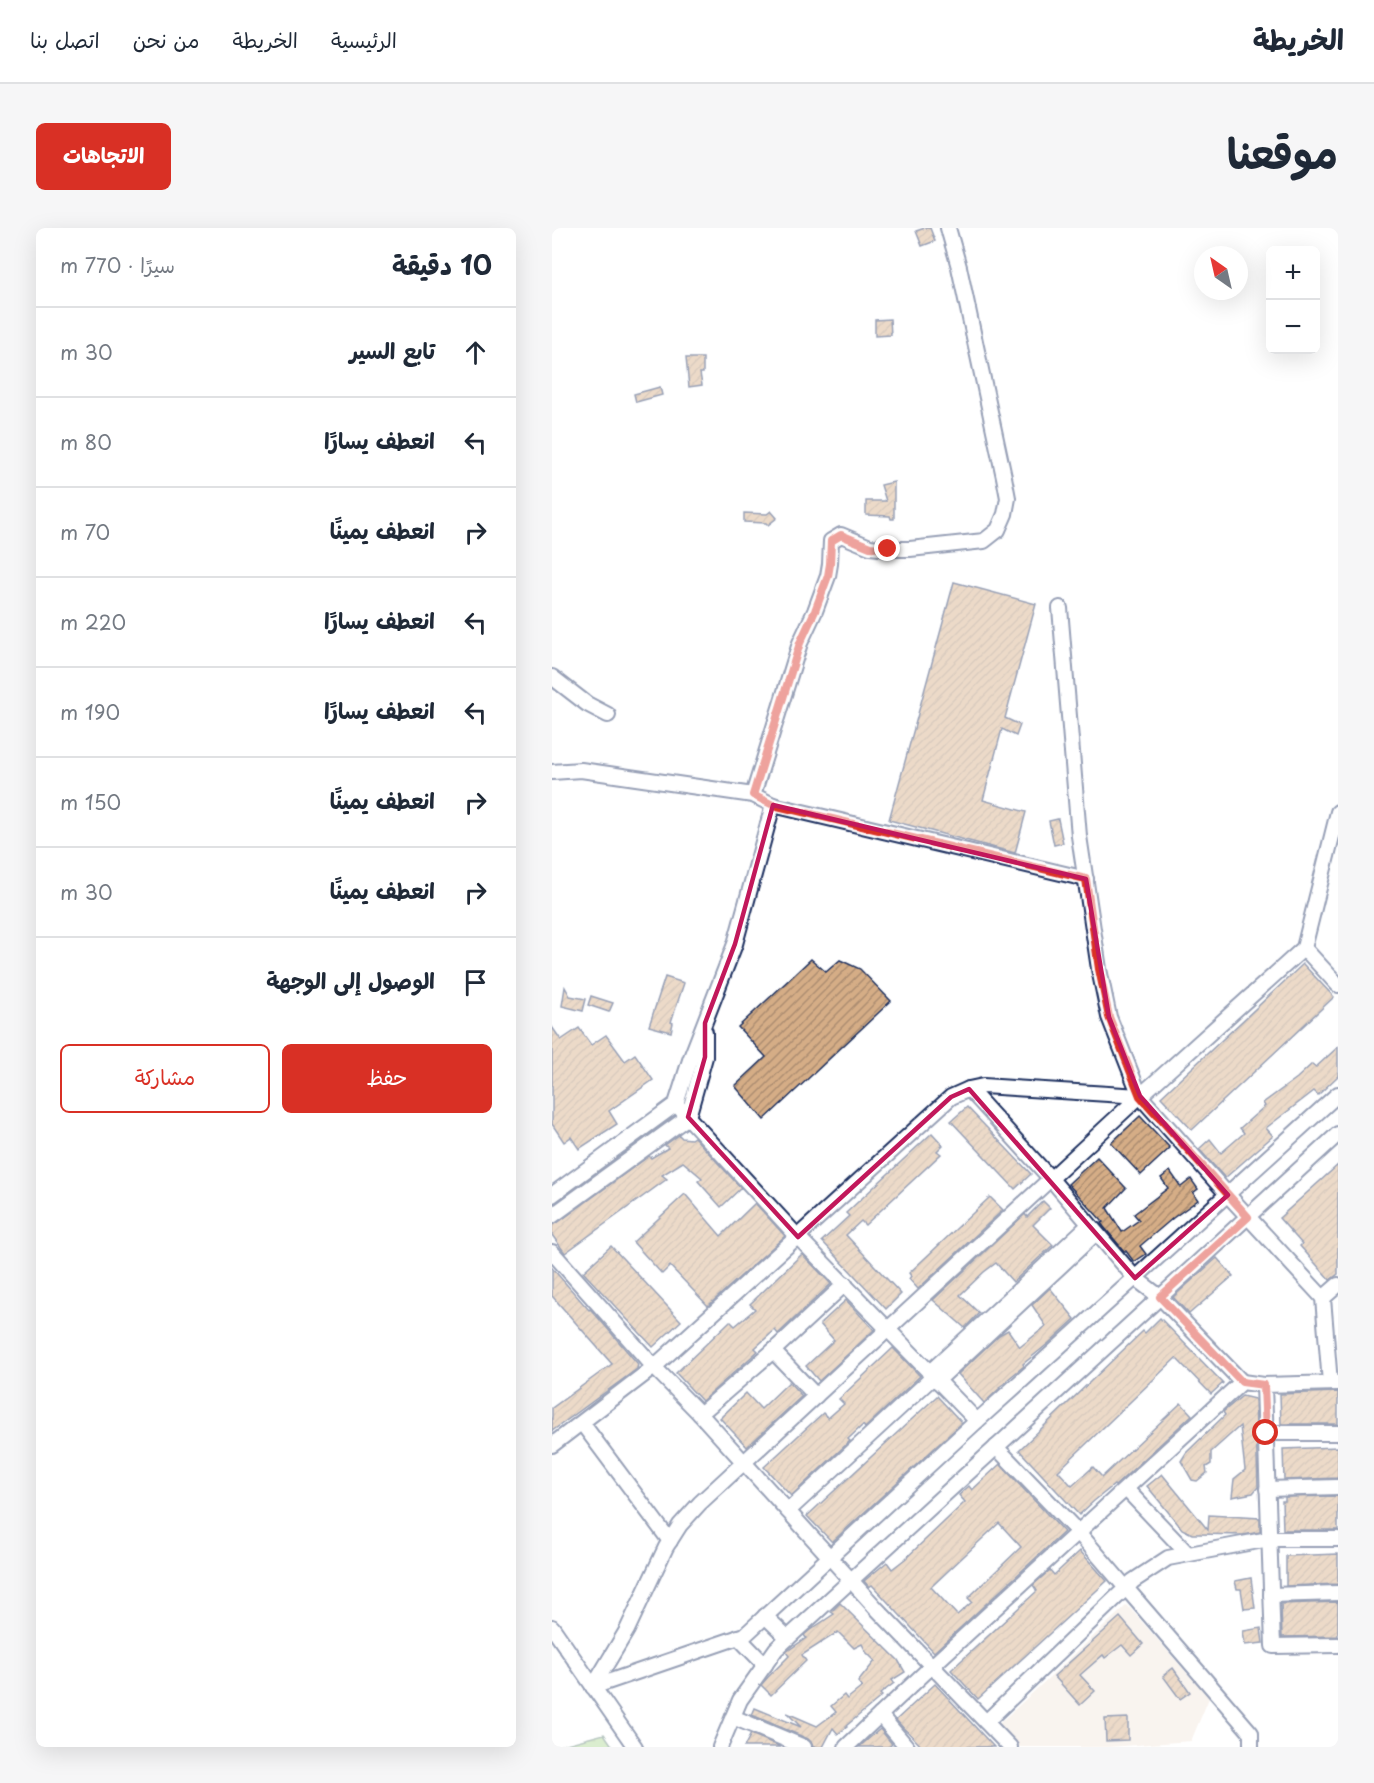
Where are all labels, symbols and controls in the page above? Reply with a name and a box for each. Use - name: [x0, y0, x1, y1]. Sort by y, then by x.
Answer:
- text: الخريطة: [1253, 17, 1344, 60]
- text: اتصل بنا: [30, 23, 100, 55]
- text: من نحن: [133, 23, 199, 55]
- text: الخريطة: [232, 23, 298, 55]
- text: الرئيسية: [331, 23, 397, 55]
- text: موقعنا: [1227, 120, 1338, 183]
- button: الاتجاهات: [36, 123, 171, 190]
- text: 10 دقيقة: [392, 245, 492, 284]
- north arrow: [1194, 246, 1248, 300]
- map controls: [1266, 246, 1320, 354]
- button: +: [1266, 246, 1320, 300]
- text: سيرًا · 770 m: [60, 250, 175, 280]
- button: −: [1266, 300, 1320, 354]
- text: تابع السير: [350, 333, 435, 366]
- icon: ahead: [459, 336, 492, 369]
- text: 30 m: [60, 337, 113, 367]
- text: انعطف يسارًا: [324, 423, 435, 456]
- icon: left: [459, 426, 492, 459]
- text: 80 m: [60, 427, 112, 457]
- text: انعطف يمينًا: [330, 513, 435, 546]
- icon: right: [459, 516, 492, 549]
- text: 70 m: [60, 517, 110, 547]
- route end: [874, 535, 900, 561]
- text: انعطف يسارًا: [324, 603, 435, 636]
- icon: left: [459, 606, 492, 639]
- text: 220 m: [60, 607, 126, 637]
- text: انعطف يسارًا: [324, 693, 435, 726]
- icon: left: [459, 696, 492, 729]
- text: 190 m: [60, 697, 120, 727]
- text: انعطف يمينًا: [330, 783, 435, 816]
- icon: right: [459, 786, 492, 819]
- text: 150 m: [60, 787, 121, 817]
- text: انعطف يمينًا: [330, 873, 435, 906]
- icon: right: [459, 876, 492, 909]
- text: 30 m: [60, 877, 113, 907]
- text: الوصول إلى الوجهة: [266, 963, 435, 996]
- icon: arrive: [459, 966, 492, 999]
- button: مشاركة: [60, 1044, 270, 1113]
- button: حفظ: [282, 1044, 492, 1113]
- route start: [1252, 1419, 1278, 1445]

